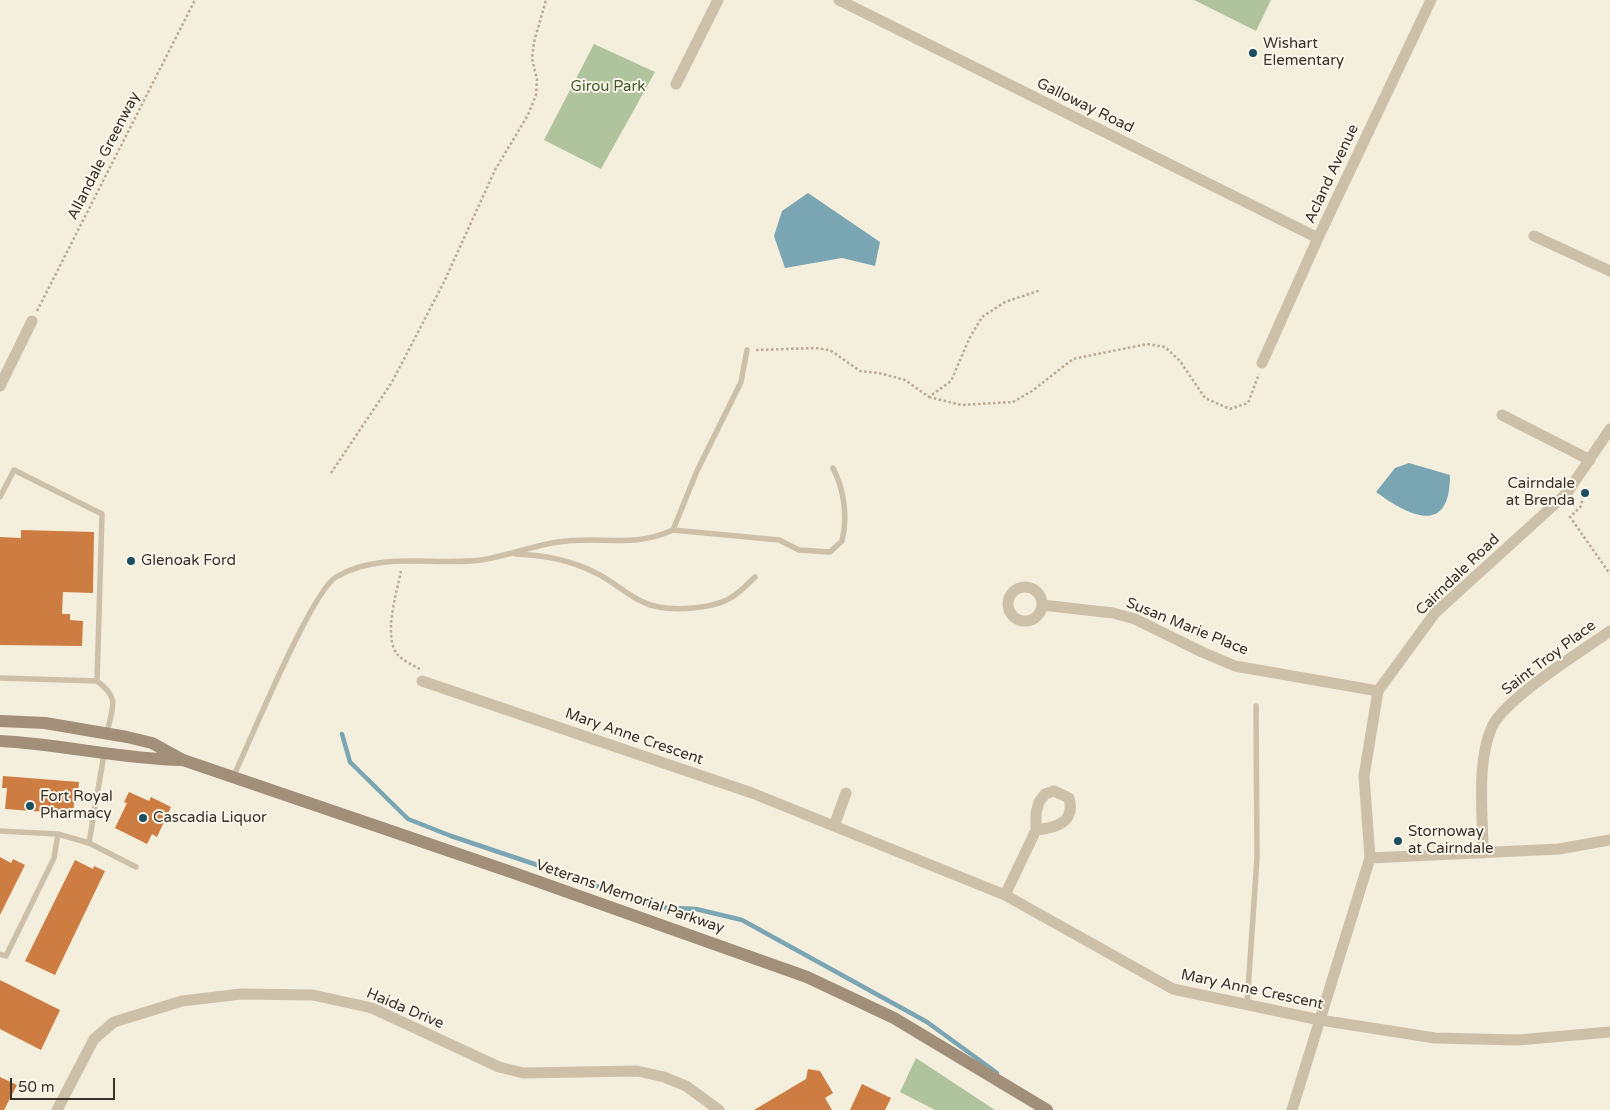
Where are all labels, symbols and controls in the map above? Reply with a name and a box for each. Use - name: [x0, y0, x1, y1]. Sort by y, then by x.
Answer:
- place label: Wishart Elementary: [1263, 35, 1344, 70]
- marker: Wishart Elementary: [1247, 47, 1259, 59]
- street label: Galloway Road: [1033, 75, 1137, 137]
- park label: Girou Park: [571, 78, 645, 96]
- street label: Allandale Greenway: [64, 89, 144, 223]
- street label: Acland Avenue: [1301, 122, 1363, 226]
- place label: Cairndale at Brenda: [1506, 475, 1575, 510]
- marker: Cairndale at Brenda: [1579, 487, 1591, 499]
- street label: Cairndale Road: [1412, 531, 1504, 619]
- place label: Glenoak Ford: [141, 552, 236, 570]
- marker: Glenoak Ford: [125, 555, 137, 567]
- street label: Susan Marie Place: [1123, 594, 1251, 660]
- street label: Saint Troy Place: [1498, 617, 1600, 699]
- street label: Mary Anne Crescent: [563, 705, 705, 769]
- place label: Fort Royal Pharmacy: [40, 788, 113, 823]
- marker: Fort Royal Pharmacy: [24, 800, 36, 812]
- place label: Cascadia Liquor: [153, 809, 267, 827]
- marker: Cascadia Liquor: [137, 812, 149, 824]
- place label: Stornoway at Cairndale: [1408, 823, 1493, 858]
- marker: Stornoway at Cairndale: [1392, 835, 1404, 847]
- street label: Veterans Memorial Parkway: [533, 856, 727, 938]
- street label: Mary Anne Crescent: [1179, 966, 1325, 1014]
- street label: Haida Drive: [364, 985, 446, 1033]
- scale bar: [12, 1068, 118, 1100]
- text: 50 m: [18, 1078, 55, 1096]

